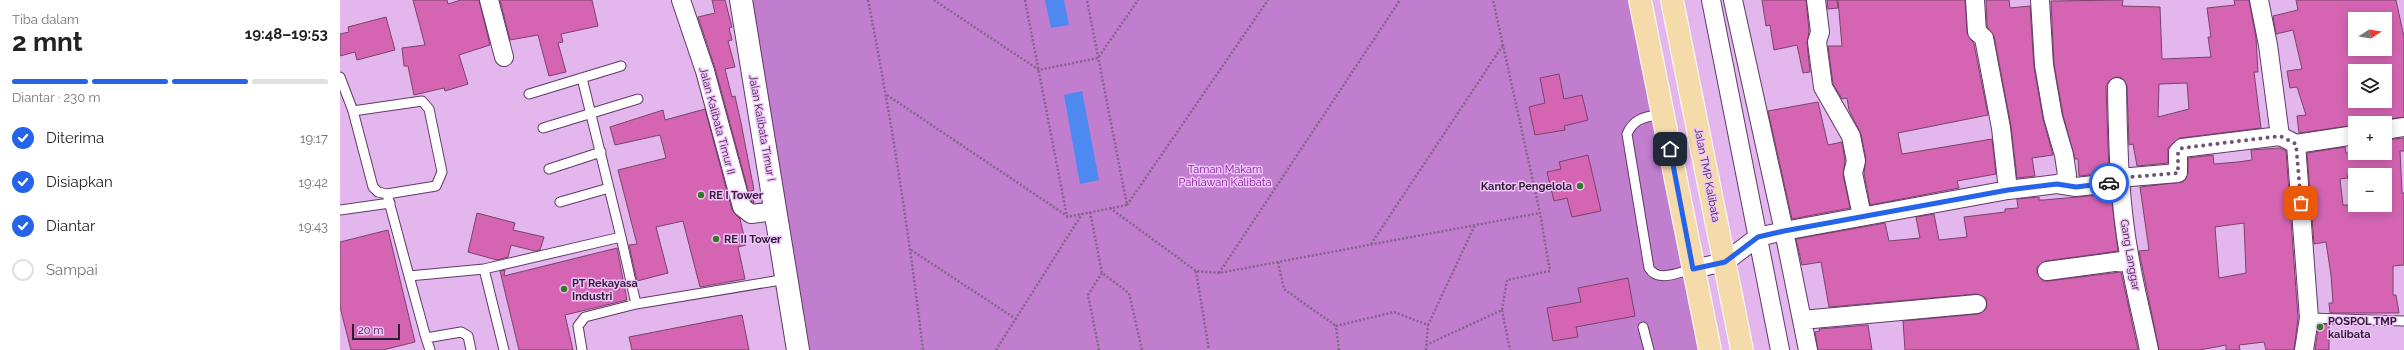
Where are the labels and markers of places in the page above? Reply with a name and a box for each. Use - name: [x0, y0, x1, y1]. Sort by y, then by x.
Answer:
- pin: [1653, 132, 1687, 166]
- place label: Kantor Pengelola: [1481, 180, 1572, 193]
- marker: Kantor Pengelola: [1575, 181, 1585, 191]
- pin: [2284, 186, 2318, 220]
- place label: RE I Tower: [709, 189, 764, 202]
- marker: RE I Tower: [696, 190, 706, 200]
- place label: RE II Tower: [724, 233, 782, 246]
- marker: RE II Tower: [711, 234, 721, 244]
- place label: PT Rekayasa Industri: [572, 277, 638, 303]
- marker: PT Rekayasa Industri: [559, 284, 569, 294]
- place label: POSPOL TMP kalibata: [2328, 315, 2397, 341]
- marker: POSPOL TMP kalibata: [2315, 322, 2325, 332]

